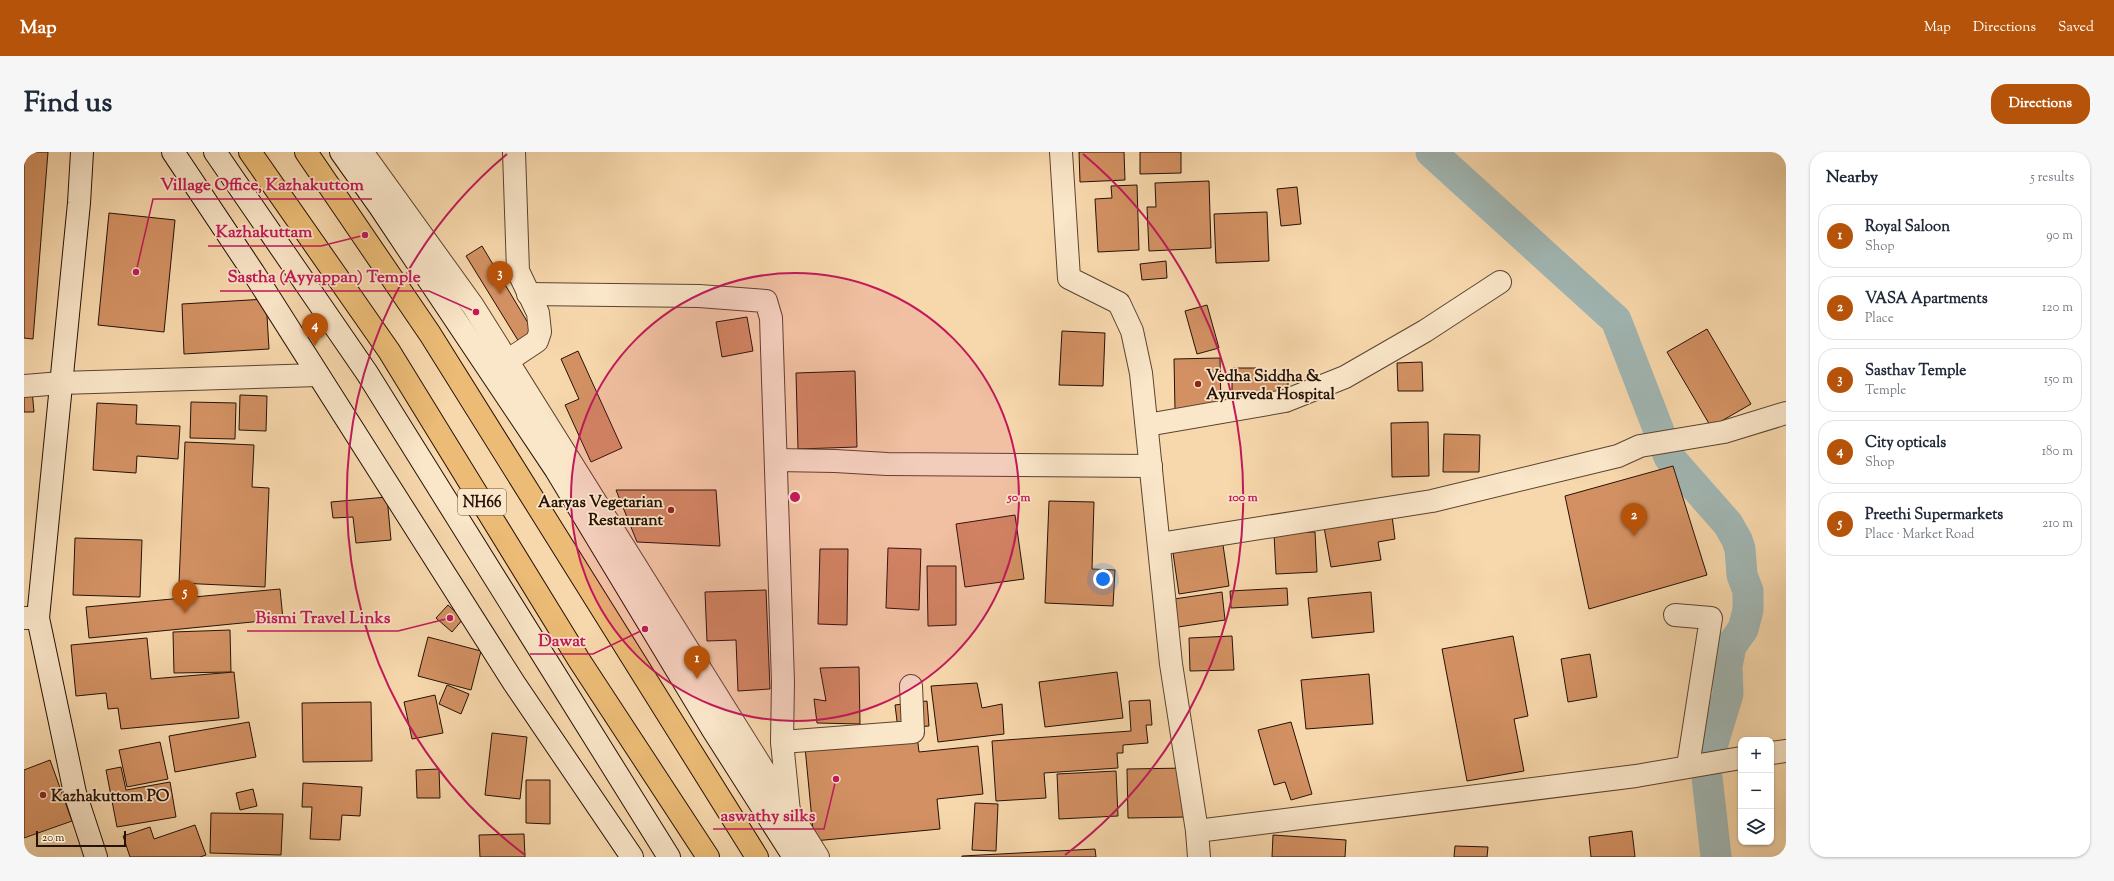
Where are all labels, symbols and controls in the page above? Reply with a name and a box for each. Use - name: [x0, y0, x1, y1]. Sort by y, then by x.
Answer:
- text: Map: [20, 15, 57, 42]
- text: Map: [1924, 18, 1951, 38]
- text: Directions: [1973, 18, 2036, 38]
- text: Saved: [2058, 18, 2094, 38]
- text: Find us: [24, 84, 112, 124]
- button: Directions: [1991, 84, 2090, 124]
- text: Nearby: [1826, 166, 1878, 190]
- text: 5 results: [2030, 169, 2074, 187]
- callout: Village Office, Kazhakuttom: [153, 170, 372, 199]
- text: Village Office, Kazhakuttom: [160, 174, 365, 198]
- callout: Kazhakuttam: [208, 217, 321, 246]
- text: Royal Saloon: [1865, 217, 1950, 238]
- text: Kazhakuttam: [216, 221, 313, 245]
- text: 1: [1838, 227, 1842, 245]
- text: 90 m: [2046, 227, 2073, 245]
- text: Shop: [1865, 238, 1894, 256]
- pin: 3: [487, 261, 513, 294]
- callout: Sastha (Ayyappan) Temple: [220, 262, 429, 291]
- text: Sastha (Ayyappan) Temple: [227, 266, 421, 290]
- text: VASA Apartments: [1865, 289, 1988, 310]
- text: 2: [1837, 299, 1843, 317]
- text: 120 m: [2042, 299, 2073, 317]
- text: Place: [1865, 310, 1894, 328]
- pin: 4: [302, 313, 328, 346]
- text: Sasthav Temple: [1865, 361, 1966, 382]
- place label: Vedha Siddha & Ayurveda Hospital: [1206, 366, 1335, 407]
- text: 3: [1837, 371, 1843, 389]
- text: 150 m: [2044, 371, 2073, 389]
- marker: Vedha Siddha & Ayurveda Hospital: [1193, 379, 1203, 389]
- text: Temple: [1865, 382, 1906, 400]
- text: City opticals: [1865, 433, 1946, 454]
- text: 4: [1837, 443, 1843, 461]
- text: 180 m: [2042, 443, 2073, 461]
- text: Shop: [1865, 454, 1894, 472]
- road number: NH66: [458, 489, 506, 515]
- text: 50 m: [1007, 489, 1031, 507]
- text: 100 m: [1227, 489, 1258, 507]
- centre of rings: [788, 490, 802, 504]
- place label: Aaryas Vegetarian Restaurant: [538, 492, 664, 533]
- pin: 2: [1621, 503, 1647, 536]
- marker: Aaryas Vegetarian Restaurant: [666, 505, 676, 515]
- text: Preethi Supermarkets: [1865, 505, 2003, 526]
- text: 5: [1838, 515, 1842, 533]
- text: 210 m: [2042, 515, 2073, 533]
- text: Place · Market Road: [1865, 526, 1974, 544]
- your location: [1093, 569, 1113, 589]
- pin: 5: [172, 580, 198, 613]
- callout: Bismi Travel Links: [247, 602, 398, 631]
- text: Bismi Travel Links: [256, 607, 391, 631]
- callout: Dawat: [530, 625, 593, 654]
- text: Dawat: [538, 630, 586, 654]
- pin: 1: [684, 646, 710, 679]
- map controls: [1738, 737, 1774, 845]
- button: +: [1738, 737, 1774, 773]
- button: −: [1738, 773, 1774, 809]
- place label: Kazhakuttom PO: [51, 786, 170, 809]
- marker: Kazhakuttom PO: [38, 790, 48, 800]
- callout: aswathy silks: [713, 800, 824, 829]
- text: aswathy silks: [721, 805, 816, 829]
- button: layers: [1738, 809, 1774, 845]
- scale bar: [36, 829, 126, 848]
- text: 20 m: [42, 830, 64, 846]

